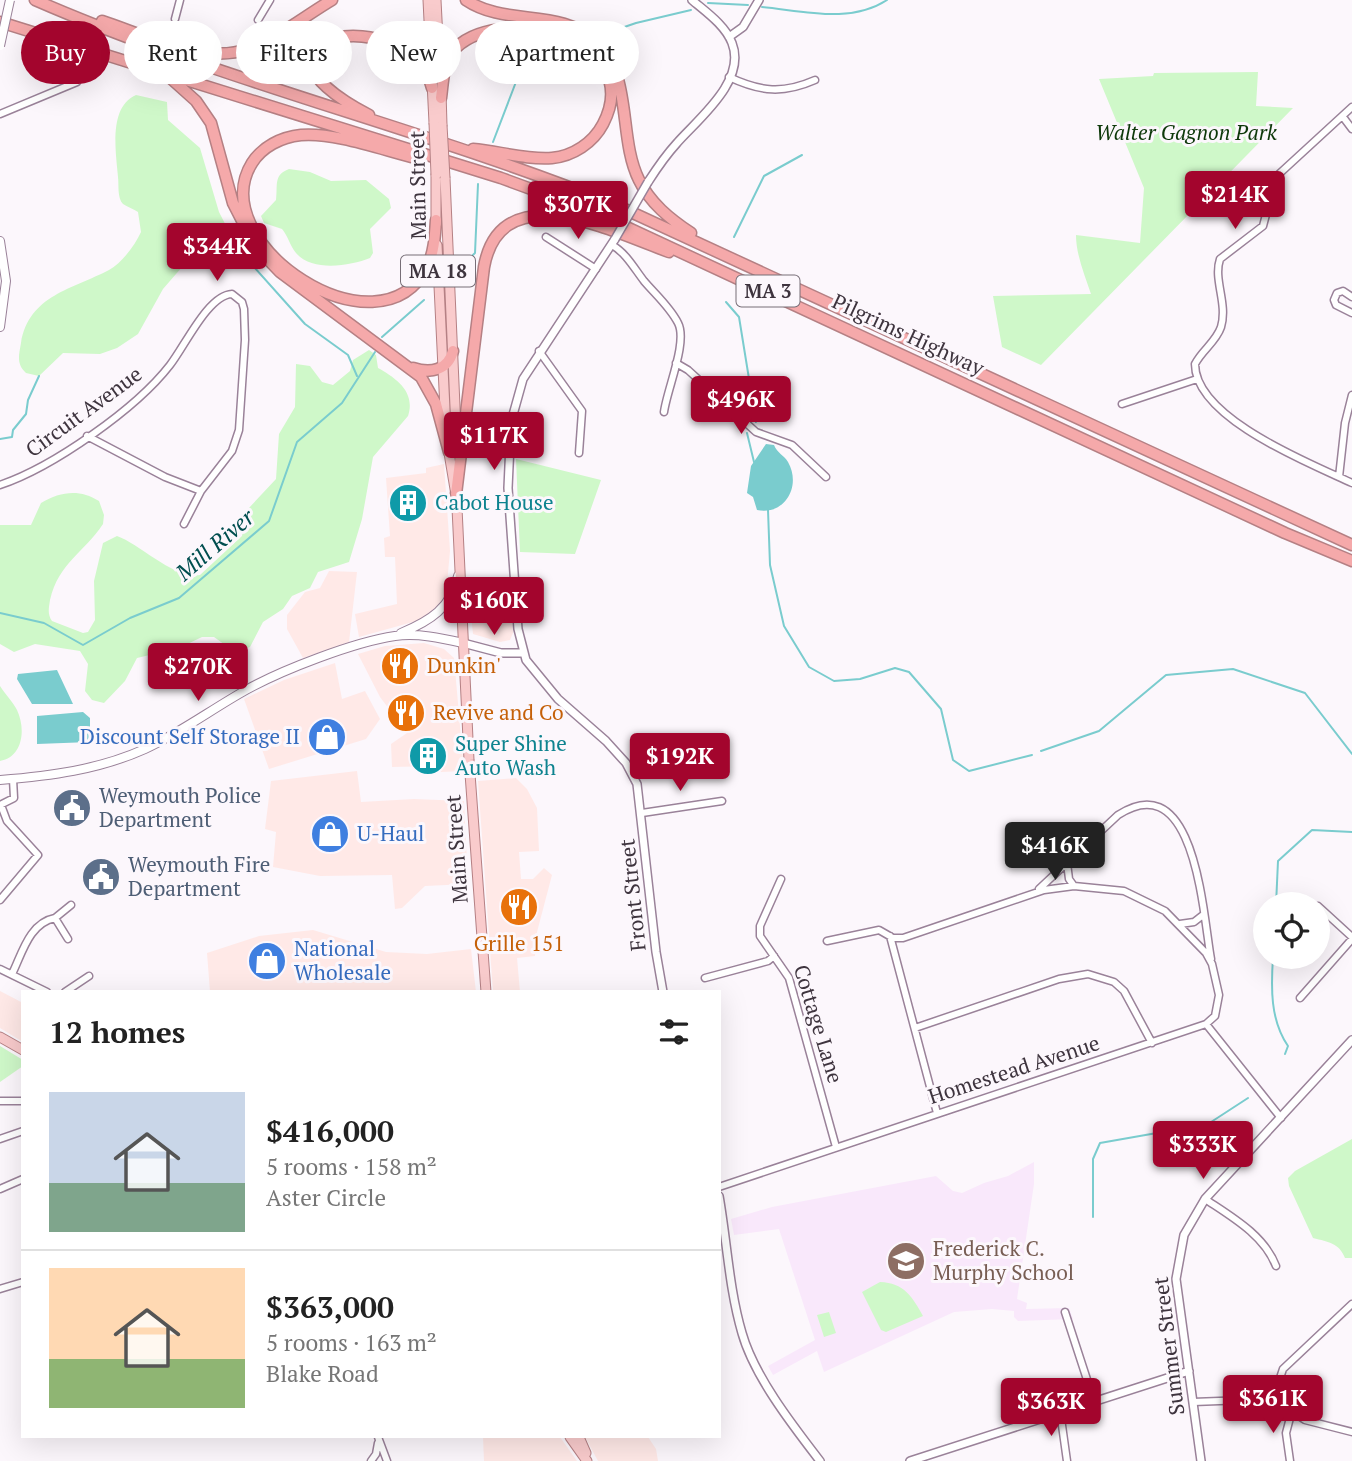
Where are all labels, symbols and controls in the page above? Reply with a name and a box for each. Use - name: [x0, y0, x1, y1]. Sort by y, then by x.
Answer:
- chip: Buy: [21, 21, 110, 84]
- chip: Rent: [124, 21, 222, 84]
- chip: Filters: [236, 21, 352, 84]
- chip: New: [366, 21, 461, 84]
- chip: Apartment: [475, 21, 639, 84]
- park label: Walter Gagnon Park: [1095, 118, 1278, 146]
- street label: Main Street: [402, 130, 432, 240]
- pin: $214K: [1186, 172, 1284, 231]
- text: $214K: [1201, 178, 1269, 209]
- pin: $307K: [529, 182, 627, 241]
- text: $307K: [544, 188, 612, 219]
- pin: $344K: [168, 224, 266, 283]
- text: $344K: [183, 230, 251, 261]
- road number: MA 18: [401, 256, 475, 286]
- road number: MA 3: [736, 276, 800, 306]
- street label: Pilgrims Highway: [828, 287, 989, 382]
- street label: Circuit Avenue: [20, 360, 147, 463]
- pin: $496K: [692, 376, 790, 436]
- text: $496K: [707, 383, 775, 414]
- pin: $117K: [445, 412, 543, 472]
- text: $117K: [460, 419, 528, 450]
- building icon: Cabot House: [387, 482, 429, 524]
- place label: Cabot House: [435, 488, 553, 516]
- water label: Mill River: [168, 501, 261, 588]
- pin: $160K: [445, 578, 543, 637]
- text: $160K: [460, 584, 528, 615]
- pin: $270K: [149, 644, 247, 703]
- restaurant icon: Dunkin': [379, 645, 421, 687]
- text: $270K: [164, 650, 232, 681]
- place label: Dunkin': [427, 651, 501, 679]
- restaurant icon: Revive and Co: [385, 692, 427, 734]
- place label: Revive and Co: [433, 698, 564, 726]
- shop icon: Discount Self Storage II: [306, 716, 348, 758]
- place label: Discount Self Storage II: [80, 722, 300, 750]
- place label: Super Shine Auto Wash: [455, 729, 567, 781]
- pin: $192K: [631, 734, 729, 793]
- building icon: Super Shine Auto Wash: [407, 735, 449, 777]
- text: $192K: [646, 740, 714, 771]
- place label: Weymouth Police Department: [99, 781, 261, 833]
- public building icon: Weymouth Police Department: [51, 787, 93, 829]
- street label: Main Street: [438, 794, 474, 904]
- shop icon: U-Haul: [309, 813, 351, 855]
- place label: U-Haul: [357, 819, 424, 847]
- pin: $416K: [1006, 822, 1104, 882]
- text: $416K: [1021, 829, 1089, 860]
- street label: Front Street: [612, 837, 652, 953]
- place label: Weymouth Fire Department: [128, 850, 270, 902]
- public building icon: Weymouth Fire Department: [80, 856, 122, 898]
- restaurant icon: Grille 151: [498, 886, 540, 928]
- map controls: [1253, 892, 1330, 969]
- button: locate: [1253, 892, 1330, 969]
- place label: Grille 151: [474, 929, 564, 957]
- place label: National Wholesale: [294, 934, 391, 986]
- shop icon: National Wholesale: [246, 940, 288, 982]
- street label: Cottage Lane: [788, 961, 850, 1086]
- text: 12 homes: [49, 1012, 185, 1052]
- icon: filters: [655, 1013, 693, 1051]
- street label: Homestead Avenue: [924, 1028, 1103, 1110]
- text: $416,000: [266, 1111, 394, 1151]
- icon: home: [105, 1120, 189, 1204]
- pin: $333K: [1154, 1122, 1252, 1181]
- text: $333K: [1169, 1128, 1237, 1159]
- text: 5 rooms · 158 m²: [266, 1151, 437, 1182]
- text: Aster Circle: [266, 1182, 386, 1213]
- place label: Frederick C. Murphy School: [933, 1234, 1074, 1286]
- school or university icon: Frederick C. Murphy School: [885, 1240, 927, 1282]
- street label: Summer Street: [1146, 1275, 1190, 1417]
- text: $363,000: [266, 1287, 394, 1327]
- icon: home: [105, 1296, 189, 1380]
- text: 5 rooms · 163 m²: [266, 1327, 437, 1358]
- text: Blake Road: [266, 1358, 379, 1389]
- pin: $361K: [1224, 1376, 1322, 1435]
- pin: $363K: [1002, 1378, 1100, 1438]
- text: $361K: [1239, 1382, 1307, 1413]
- text: $363K: [1017, 1385, 1085, 1416]

